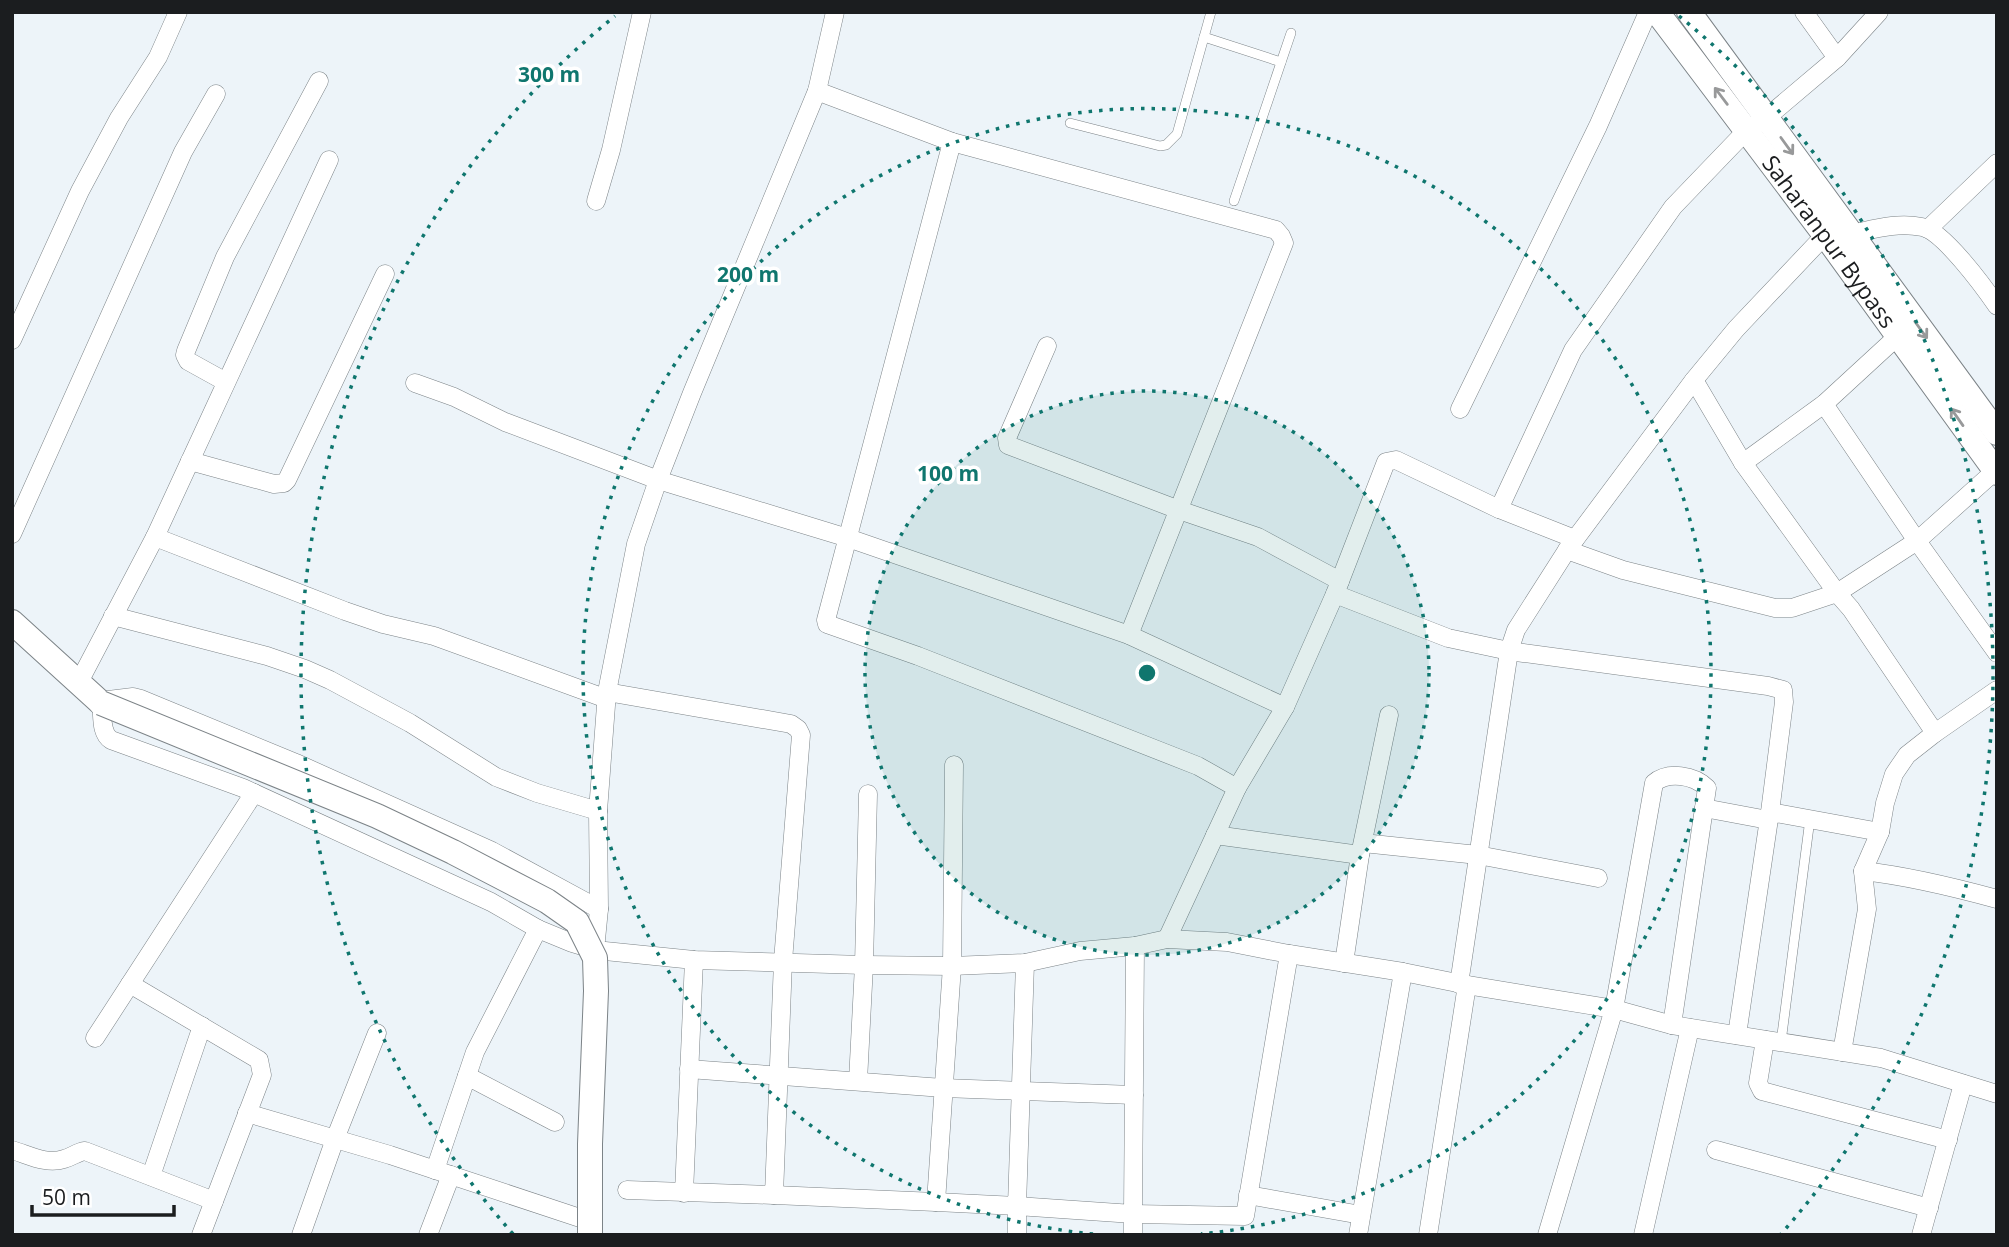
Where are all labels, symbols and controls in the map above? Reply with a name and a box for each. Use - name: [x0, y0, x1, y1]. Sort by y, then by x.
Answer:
- text: 300 m: [518, 60, 580, 88]
- one-way arrow: [1713, 87, 1728, 106]
- one-way arrow: [1780, 136, 1794, 155]
- street label: Saharanpur Bypass: [1755, 148, 1904, 334]
- text: 200 m: [717, 260, 779, 288]
- one-way arrow: [1914, 320, 1928, 339]
- one-way arrow: [1950, 408, 1964, 427]
- text: 100 m: [917, 459, 979, 487]
- centre of rings: [1135, 661, 1159, 685]
- scale bar: [32, 1174, 173, 1218]
- text: 50 m: [42, 1183, 91, 1211]

